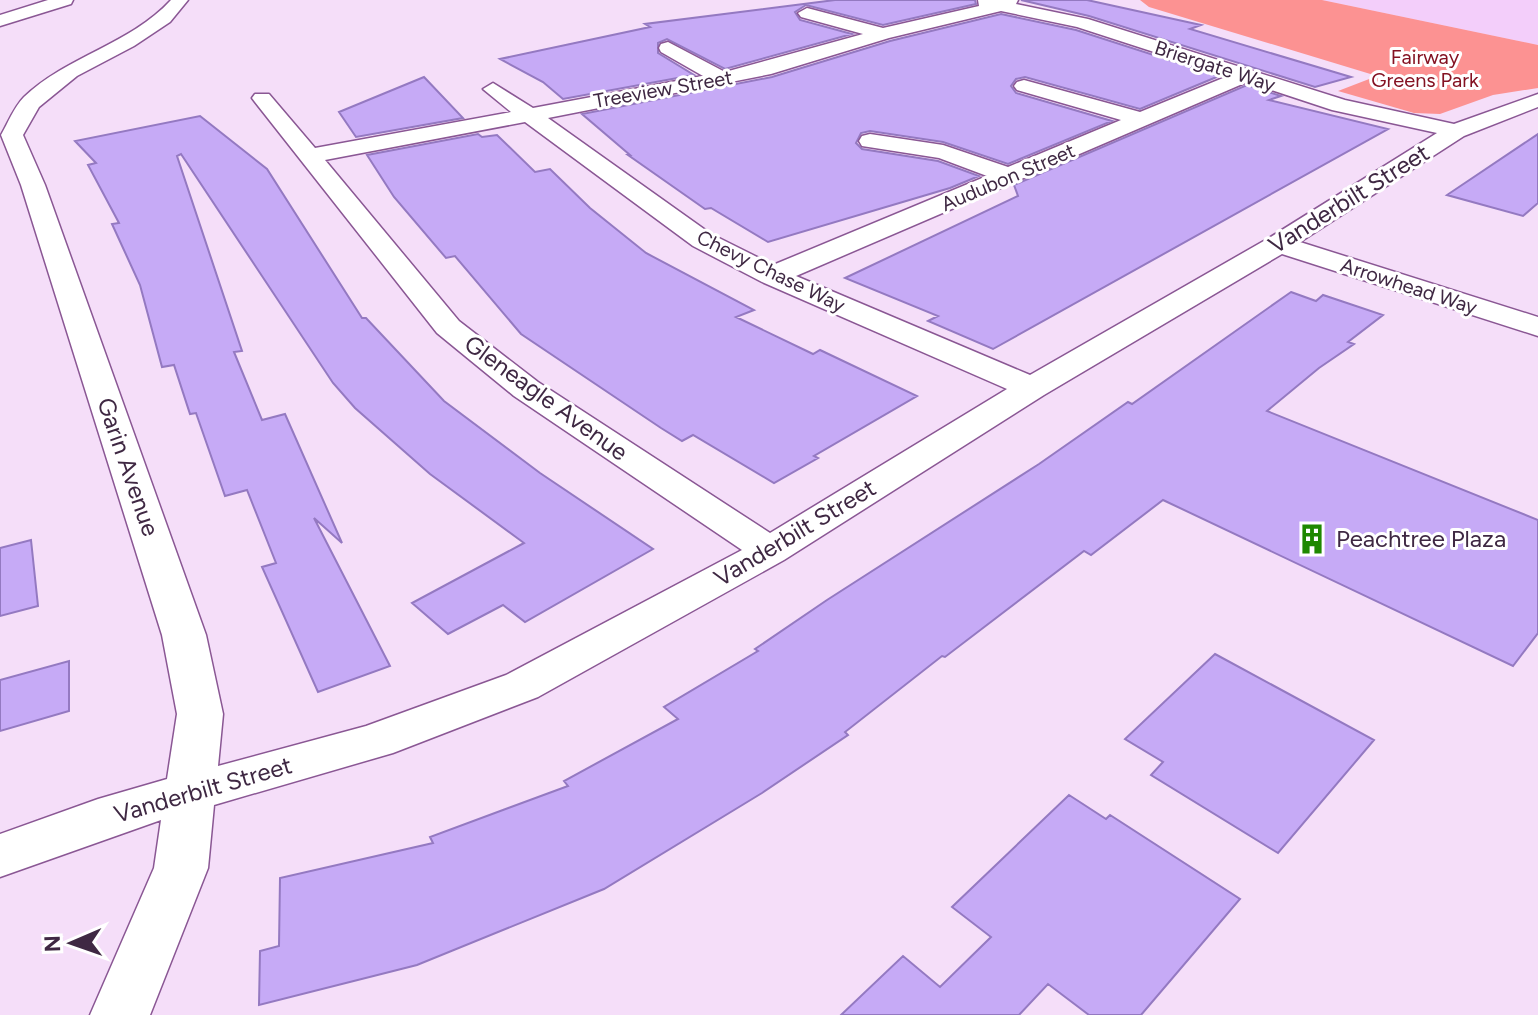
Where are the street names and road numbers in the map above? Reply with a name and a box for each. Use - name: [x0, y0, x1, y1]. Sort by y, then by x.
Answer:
- street label: Briergate Way: [1152, 35, 1279, 97]
- street label: Treeview Street: [592, 65, 734, 113]
- street label: Audubon Street: [937, 138, 1079, 216]
- street label: Vanderbilt Street: [1263, 138, 1434, 260]
- street label: Chevy Chase Way: [693, 225, 849, 318]
- street label: Arrowhead Way: [1338, 253, 1481, 319]
- street label: Gleneagle Avenue: [459, 329, 634, 467]
- street label: Garin Avenue: [91, 394, 166, 540]
- street label: Vanderbilt Street: [709, 473, 881, 592]
- street label: Vanderbilt Street: [111, 750, 295, 829]

